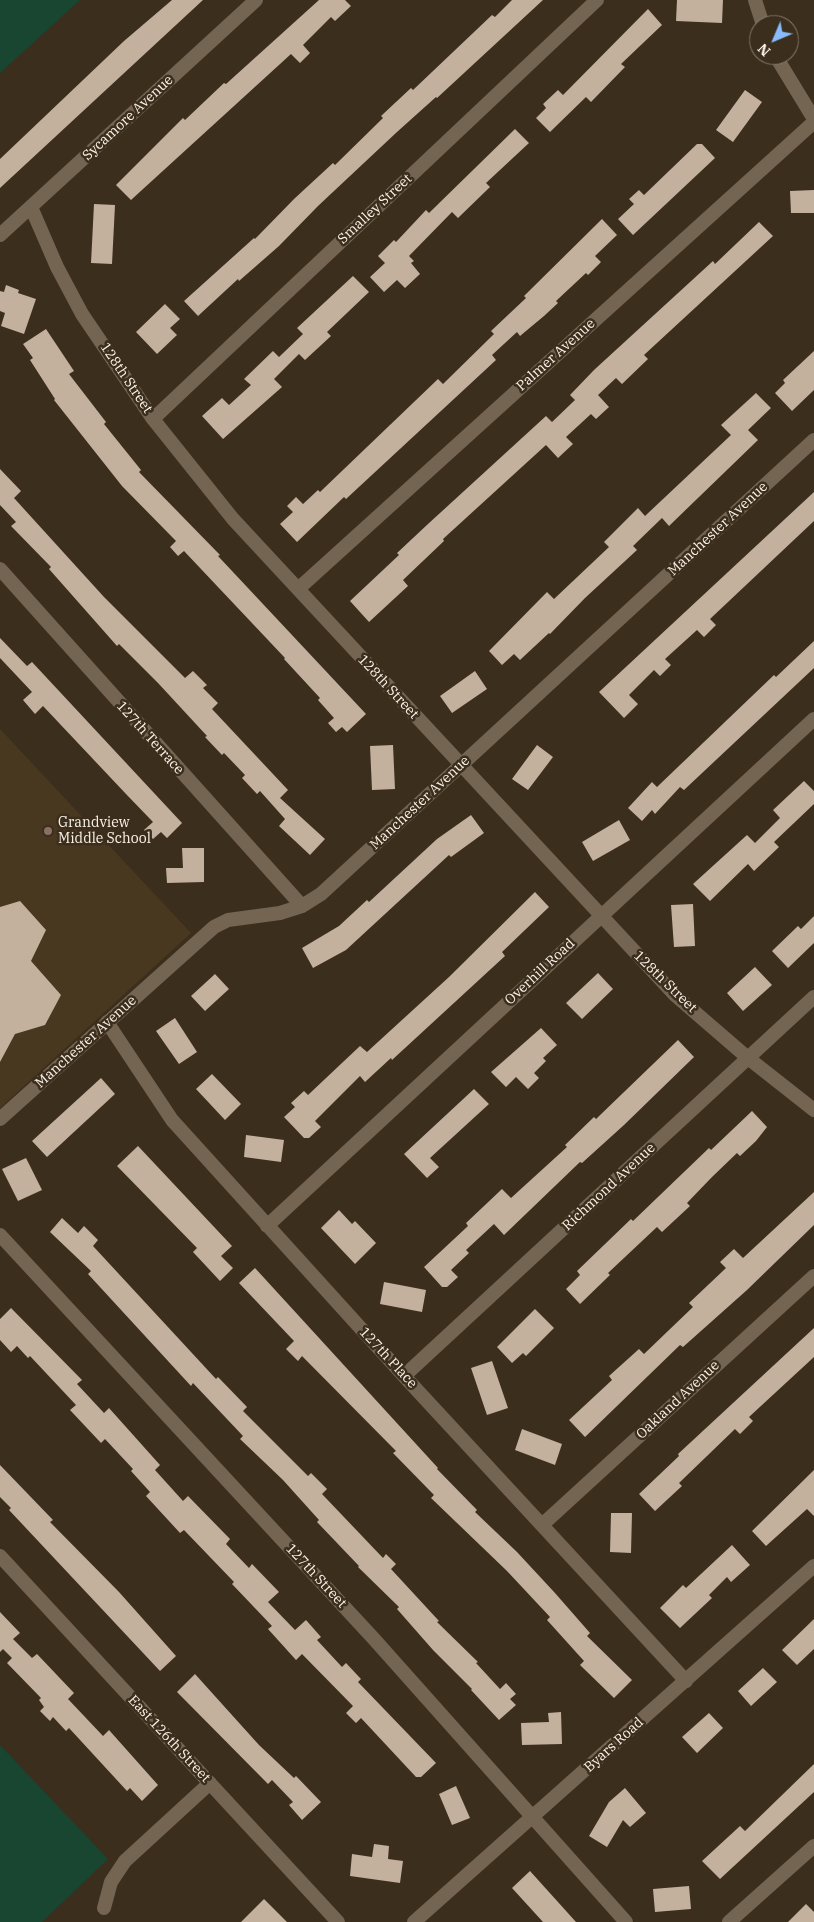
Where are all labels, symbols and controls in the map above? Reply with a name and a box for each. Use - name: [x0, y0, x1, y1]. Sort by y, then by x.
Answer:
- north arrow: [749, 15, 799, 65]
- text: N: [754, 40, 774, 60]
- street label: Sycamore Avenue: [79, 72, 177, 164]
- street label: Smalley Street: [334, 170, 416, 248]
- street label: Palmer Avenue: [513, 315, 599, 395]
- street label: 128th Street: [96, 340, 156, 416]
- street label: Manchester Avenue: [665, 478, 771, 580]
- street label: 128th Street: [354, 651, 422, 723]
- street label: 127th Terrace: [113, 698, 187, 778]
- street label: Manchester Avenue: [367, 752, 473, 854]
- place label: Grandview Middle School: [58, 815, 151, 848]
- marker: Grandview Middle School: [42, 825, 54, 837]
- street label: Overhill Road: [502, 935, 578, 1009]
- street label: 128th Street: [630, 948, 700, 1016]
- street label: Manchester Avenue: [32, 992, 140, 1092]
- street label: Richmond Avenue: [559, 1140, 659, 1234]
- street label: 127th Place: [355, 1324, 421, 1392]
- street label: Oakland Avenue: [633, 1357, 723, 1443]
- street label: 127th Street: [282, 1540, 350, 1612]
- street label: East 126th Street: [124, 1692, 214, 1786]
- street label: Byars Road: [581, 1714, 647, 1776]

